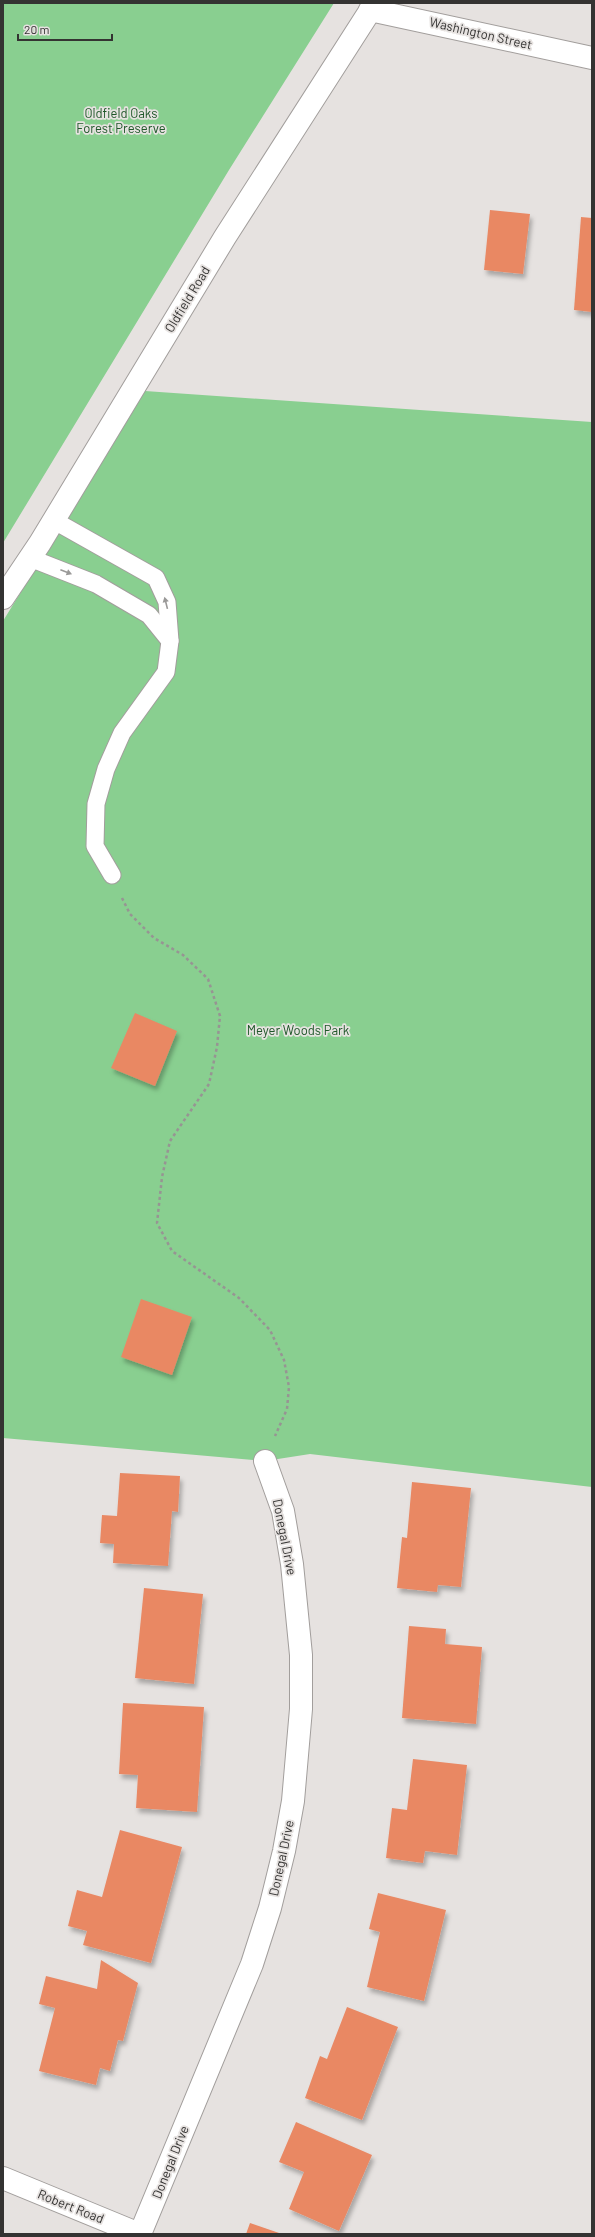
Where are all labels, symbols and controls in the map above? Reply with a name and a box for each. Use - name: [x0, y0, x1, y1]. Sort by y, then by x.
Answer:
- street label: Washington Street: [428, 13, 534, 53]
- scale bar: [18, 16, 112, 42]
- text: 20 m: [24, 22, 50, 36]
- park label: Oldfield Oaks Forest Preserve: [76, 105, 166, 136]
- street label: Oldfield Road: [161, 263, 213, 335]
- one-way arrow: [60, 570, 72, 576]
- one-way arrow: [163, 596, 169, 608]
- park label: Meyer Woods Park: [247, 1022, 350, 1038]
- street label: Donegal Drive: [270, 1498, 300, 1576]
- street label: Donegal Drive: [265, 1819, 297, 1897]
- street label: Donegal Drive: [148, 2123, 192, 2201]
- street label: Robert Road: [36, 2185, 106, 2227]

